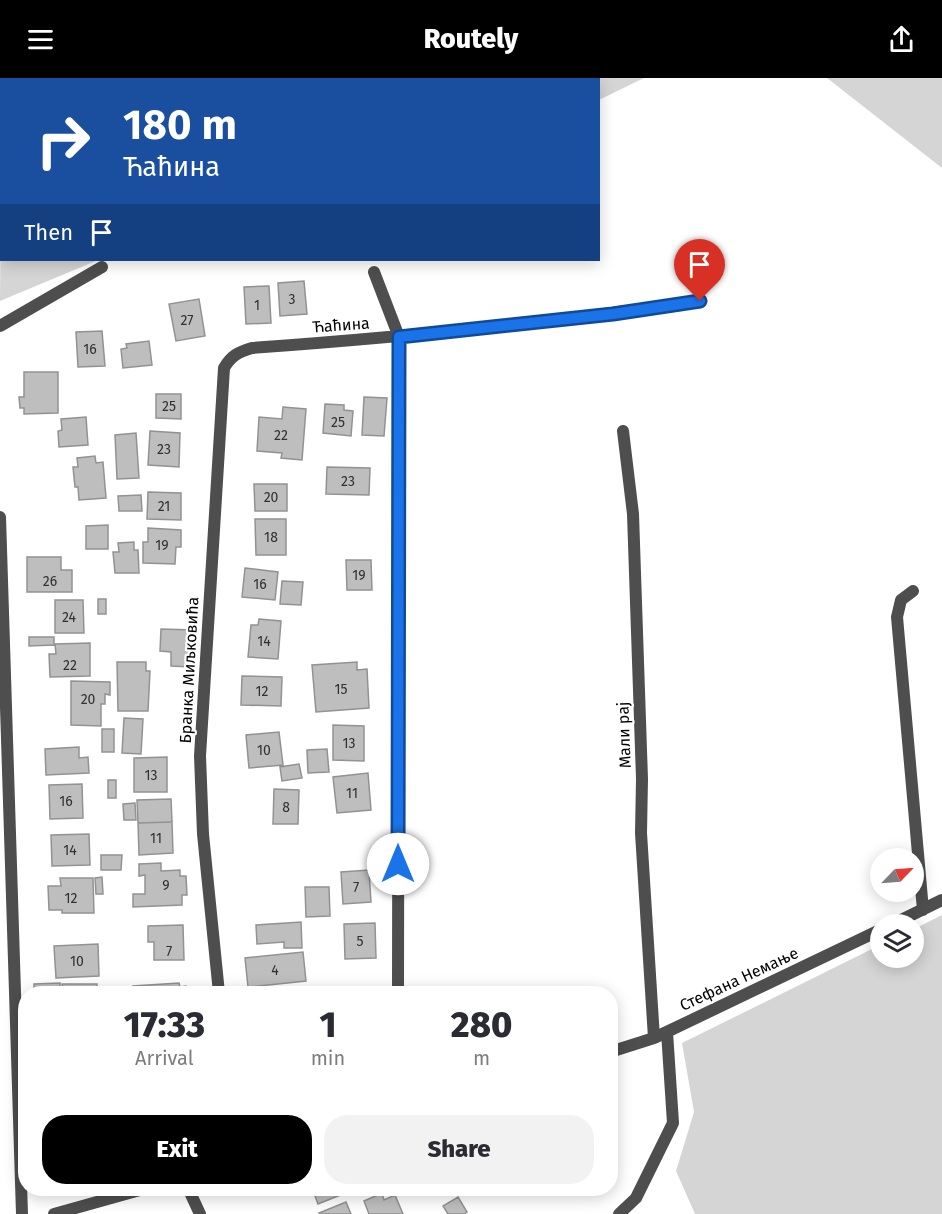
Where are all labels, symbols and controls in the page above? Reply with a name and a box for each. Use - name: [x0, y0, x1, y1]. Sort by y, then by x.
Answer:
- icon: menu: [24, 23, 57, 56]
- text: Routely: [424, 23, 518, 55]
- icon: share: [885, 23, 918, 56]
- text: 180 m: [123, 100, 237, 150]
- icon: right: [24, 102, 102, 180]
- text: Ћаћина: [123, 151, 220, 183]
- icon: arrive: [85, 216, 118, 249]
- text: Then: [24, 219, 73, 246]
- pin: [674, 239, 725, 301]
- icon: arrive: [683, 248, 716, 281]
- house number: 3: [289, 291, 296, 308]
- house number: 1: [254, 297, 260, 314]
- house number: 27: [180, 312, 194, 329]
- street label: Ћаћина: [312, 314, 370, 336]
- house number: 16: [83, 341, 97, 358]
- house number: 25: [162, 398, 176, 415]
- house number: 25: [331, 414, 345, 431]
- house number: 22: [274, 427, 288, 444]
- house number: 23: [157, 441, 171, 458]
- house number: 23: [341, 473, 355, 490]
- house number: 20: [264, 489, 279, 506]
- house number: 21: [158, 498, 170, 515]
- house number: 18: [264, 529, 278, 546]
- house number: 19: [155, 537, 169, 554]
- house number: 19: [352, 567, 366, 584]
- house number: 26: [43, 573, 57, 590]
- house number: 16: [253, 576, 267, 593]
- street label: Бранка Миљковића: [176, 596, 202, 744]
- house number: 24: [62, 609, 77, 626]
- house number: 14: [257, 633, 271, 650]
- house number: 22: [63, 657, 77, 674]
- house number: 15: [334, 681, 348, 698]
- house number: 12: [256, 683, 269, 700]
- house number: 20: [81, 691, 96, 708]
- street label: Мали рај: [613, 701, 635, 769]
- house number: 13: [342, 735, 356, 752]
- house number: 10: [257, 742, 271, 759]
- house number: 13: [144, 767, 158, 784]
- house number: 11: [346, 785, 358, 802]
- house number: 16: [59, 793, 73, 810]
- house number: 8: [282, 799, 290, 816]
- house number: 11: [150, 830, 162, 847]
- position arrow: [366, 832, 430, 896]
- house number: 14: [63, 842, 77, 859]
- north arrow: [870, 848, 924, 902]
- map controls: [870, 848, 924, 968]
- house number: 9: [162, 877, 170, 894]
- house number: 7: [353, 879, 359, 896]
- house number: 12: [65, 890, 78, 907]
- button: layers: [870, 914, 924, 968]
- house number: 5: [356, 933, 364, 950]
- house number: 7: [166, 943, 172, 960]
- street label: Стефана Немање: [677, 943, 801, 1015]
- house number: 10: [70, 953, 84, 970]
- house number: 4: [271, 962, 279, 979]
- text: 17:33: [124, 1003, 205, 1047]
- text: 1: [319, 1003, 336, 1047]
- text: 280: [451, 1003, 512, 1047]
- text: Arrival: [135, 1046, 194, 1070]
- text: min: [311, 1046, 345, 1070]
- text: m: [473, 1046, 490, 1070]
- button: Exit: [42, 1115, 312, 1184]
- button: Share: [324, 1115, 594, 1184]

